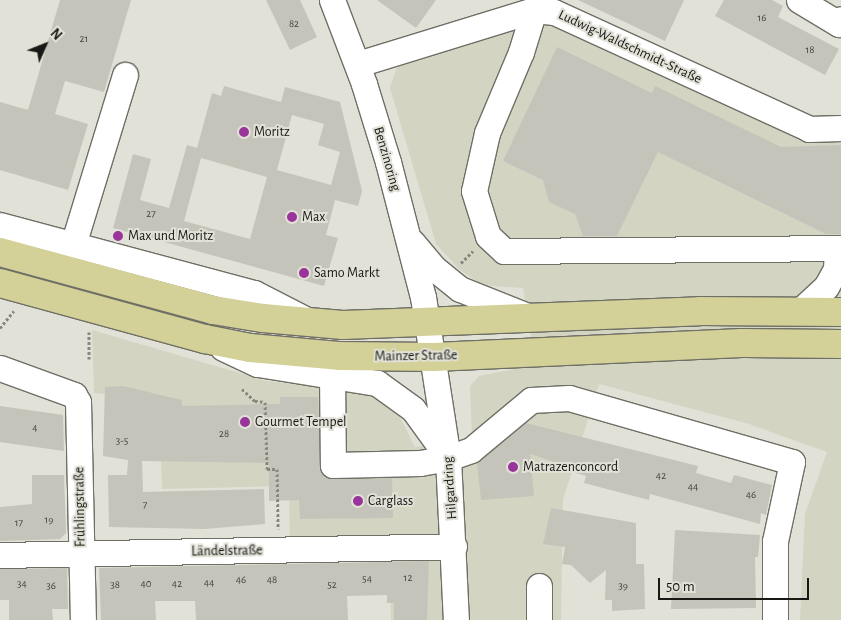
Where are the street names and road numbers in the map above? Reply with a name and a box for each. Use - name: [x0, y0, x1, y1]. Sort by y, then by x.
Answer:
- street label: Ludwig-Waldschmidt-Straße: [556, 6, 704, 88]
- street label: Benzinoring: [370, 125, 404, 193]
- street label: Mainzer Straße: [374, 347, 458, 365]
- street label: Hilgardring: [439, 456, 461, 520]
- street label: Frühlingstraße: [71, 467, 89, 547]
- street label: Ländelstraße: [191, 542, 263, 560]

